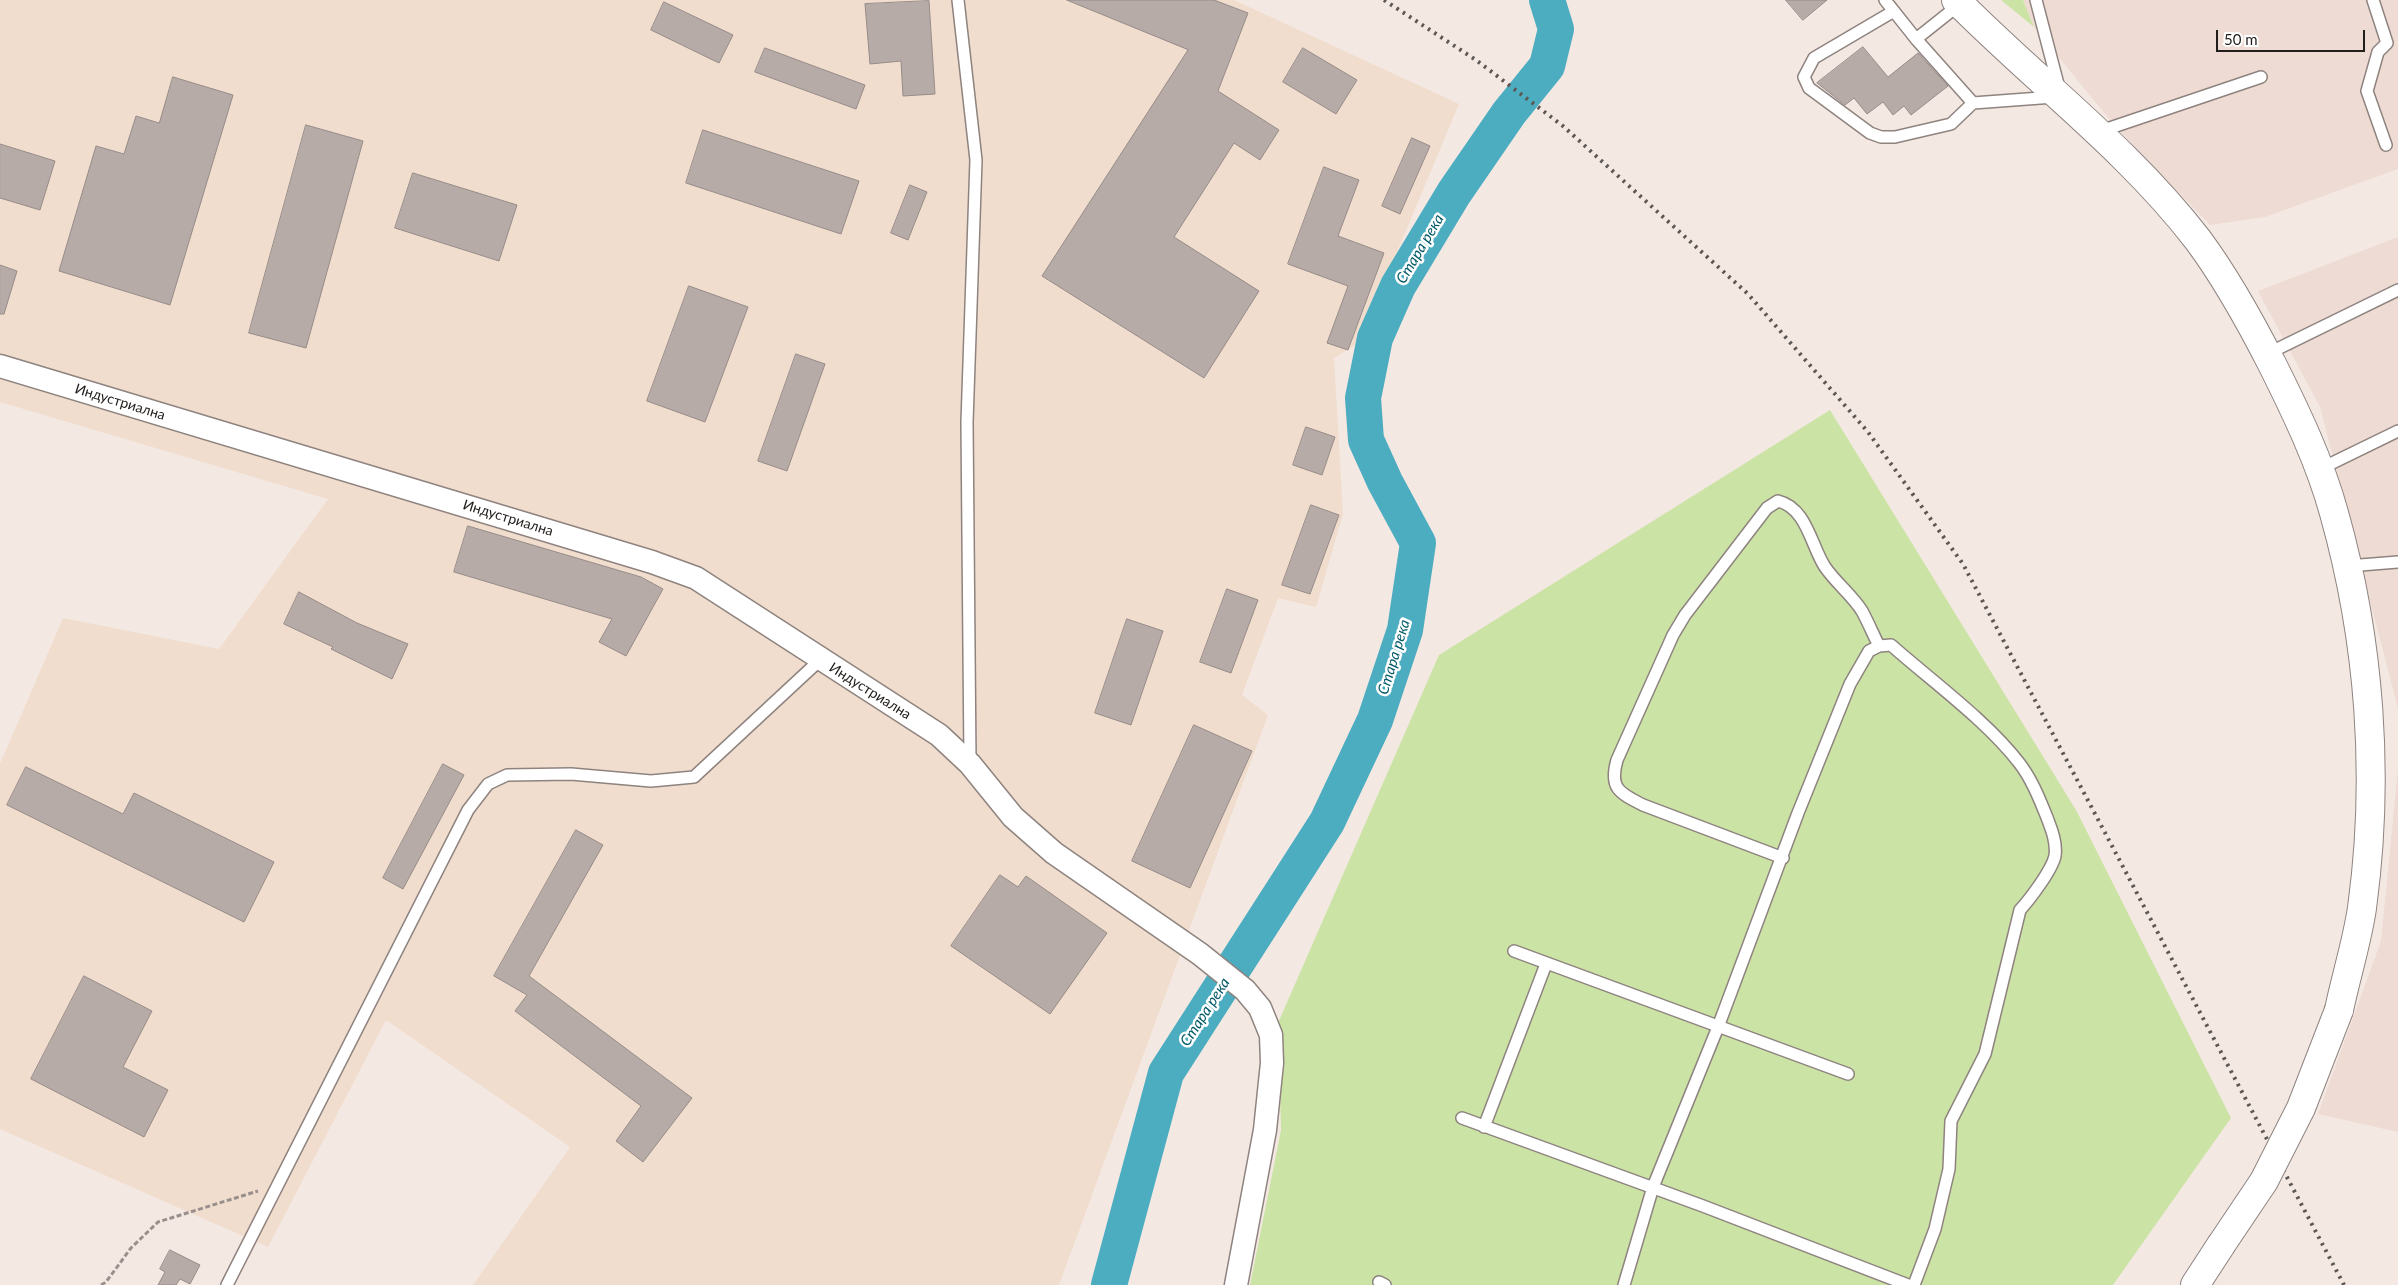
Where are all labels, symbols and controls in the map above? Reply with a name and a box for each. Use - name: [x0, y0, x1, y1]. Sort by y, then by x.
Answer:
- scale bar: [2218, 20, 2367, 52]
- text: 50 m: [2224, 30, 2258, 48]
- water label: Стара река: [1392, 211, 1448, 287]
- street label: Индустриална: [73, 380, 167, 424]
- street label: Индустриална: [461, 496, 555, 540]
- water label: Стара река: [1374, 617, 1414, 697]
- street label: Индустриална: [826, 659, 914, 723]
- water label: Стара река: [1176, 975, 1234, 1049]

